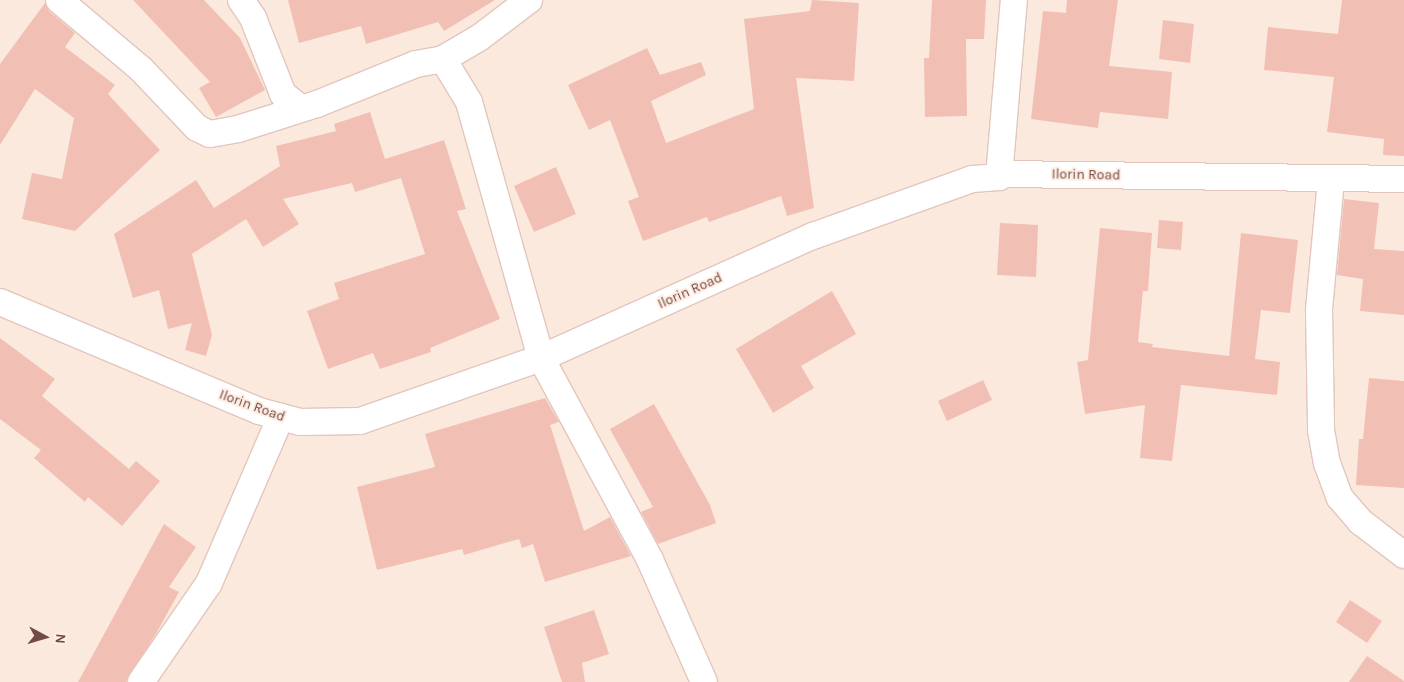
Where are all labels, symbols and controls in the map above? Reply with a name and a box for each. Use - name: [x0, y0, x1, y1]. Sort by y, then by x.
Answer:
- street label: Ilorin Road: [1051, 166, 1121, 184]
- street label: Ilorin Road: [655, 269, 725, 313]
- street label: Ilorin Road: [217, 386, 287, 426]
- north arrow: [20, 612, 70, 662]
- text: N: [51, 633, 69, 644]

